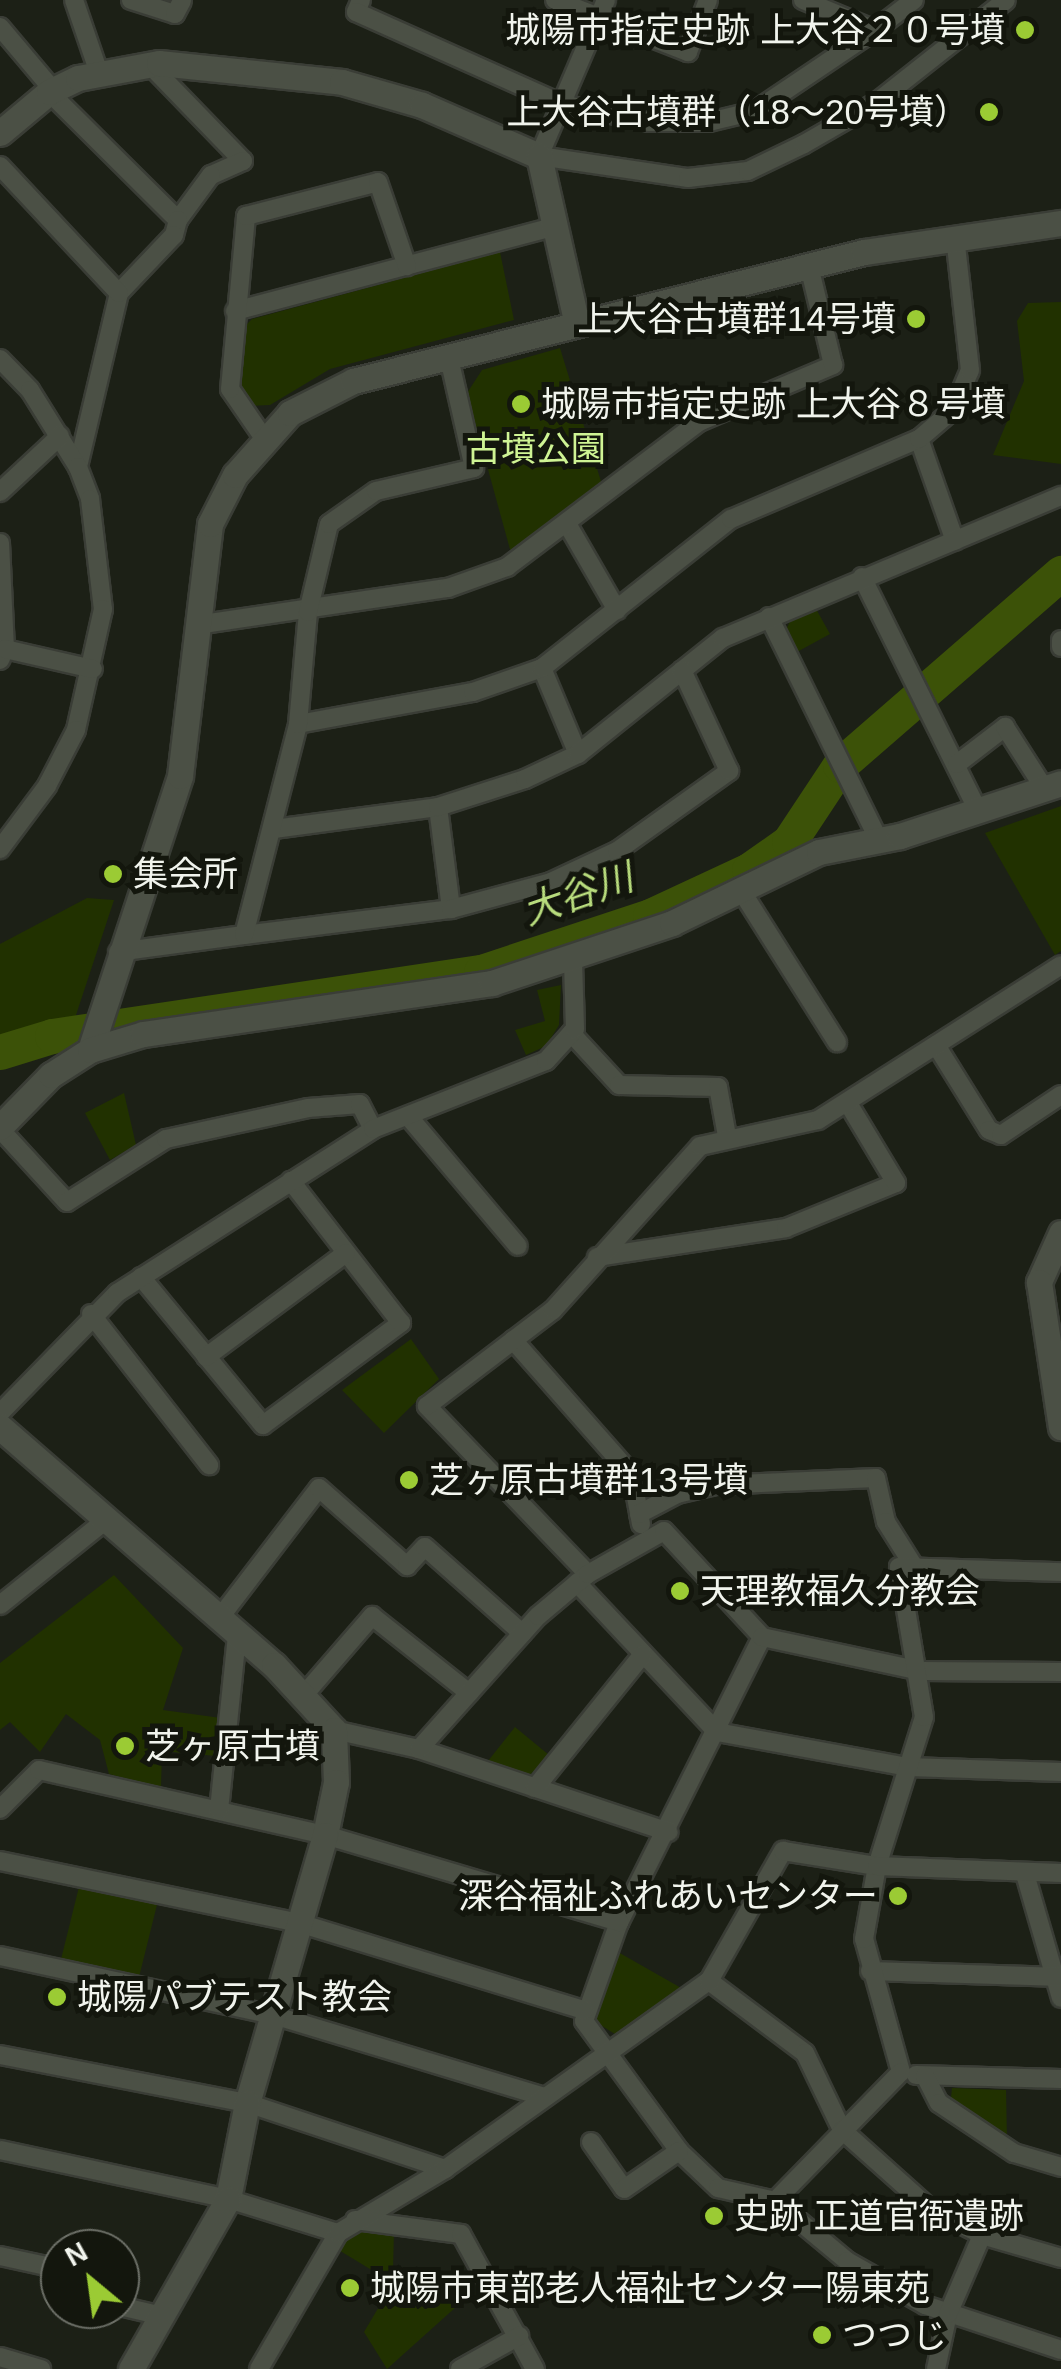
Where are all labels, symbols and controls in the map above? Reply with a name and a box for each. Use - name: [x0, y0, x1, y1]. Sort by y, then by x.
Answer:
- place label: 城陽市指定史跡 上大谷２０号墳: [505, 9, 1005, 51]
- marker: 城陽市指定史跡 上大谷２０号墳: [1014, 19, 1036, 41]
- place label: 上大谷古墳群（18～20号墳）: [506, 91, 969, 133]
- marker: 上大谷古墳群（18～20号墳）: [978, 101, 1000, 123]
- place label: 上大谷古墳群14号墳: [577, 298, 896, 340]
- marker: 上大谷古墳群14号墳: [905, 308, 927, 330]
- place label: 城陽市指定史跡 上大谷８号墳: [541, 383, 1006, 425]
- marker: 城陽市指定史跡 上大谷８号墳: [510, 393, 532, 415]
- park label: 古墳公園: [466, 428, 606, 470]
- place label: 集会所: [133, 853, 238, 895]
- water label: 大谷川: [517, 855, 639, 935]
- marker: 集会所: [102, 863, 124, 885]
- place label: 芝ヶ原古墳群13号墳: [429, 1459, 748, 1501]
- marker: 芝ヶ原古墳群13号墳: [398, 1469, 420, 1491]
- place label: 天理教福久分教会: [700, 1570, 980, 1612]
- marker: 天理教福久分教会: [669, 1580, 691, 1602]
- place label: 芝ヶ原古墳: [145, 1725, 320, 1767]
- marker: 芝ヶ原古墳: [114, 1735, 136, 1757]
- place label: 深谷福祉ふれあいセンター: [458, 1875, 878, 1917]
- marker: 深谷福祉ふれあいセンター: [887, 1885, 909, 1907]
- place label: 城陽パブテスト教会: [77, 1976, 392, 2018]
- marker: 城陽パブテスト教会: [46, 1986, 68, 2008]
- place label: 史跡 正道官衙遺跡: [734, 2195, 1024, 2237]
- marker: 史跡 正道官衙遺跡: [703, 2205, 725, 2227]
- north arrow: [40, 2229, 140, 2329]
- text: N: [60, 2236, 93, 2273]
- place label: 城陽市東部老人福祉センター陽東苑: [370, 2267, 930, 2309]
- marker: 城陽市東部老人福祉センター陽東苑: [339, 2277, 361, 2299]
- place label: つつじ: [842, 2314, 947, 2356]
- marker: つつじ: [811, 2324, 833, 2346]

